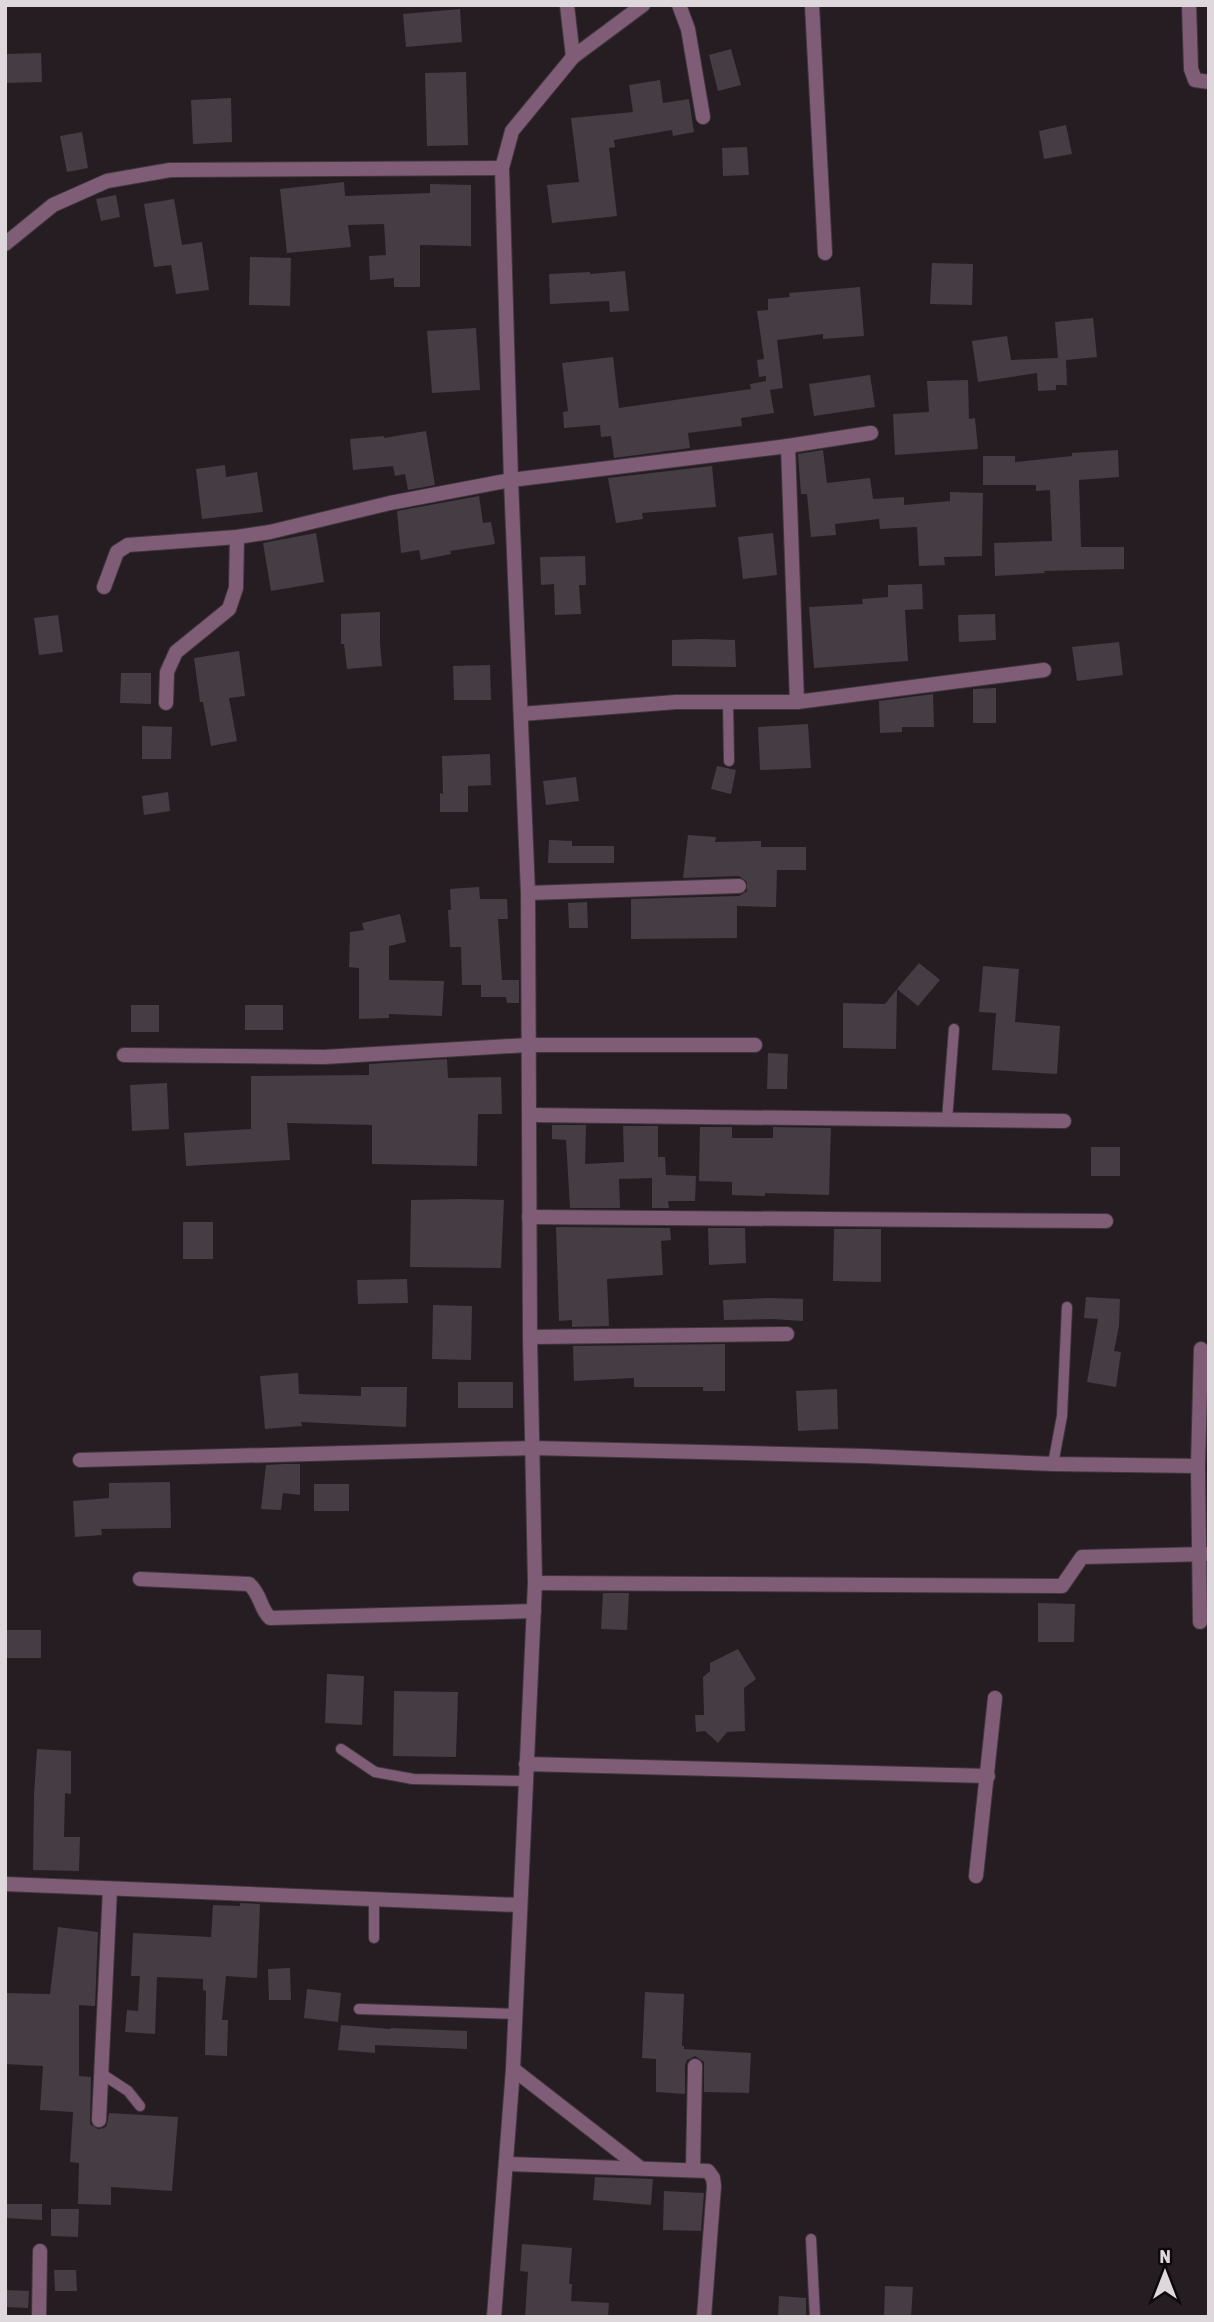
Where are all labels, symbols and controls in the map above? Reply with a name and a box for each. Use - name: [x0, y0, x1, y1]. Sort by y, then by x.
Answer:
- north arrow: [1130, 2238, 1200, 2308]
- text: N: [1159, 2245, 1171, 2267]

